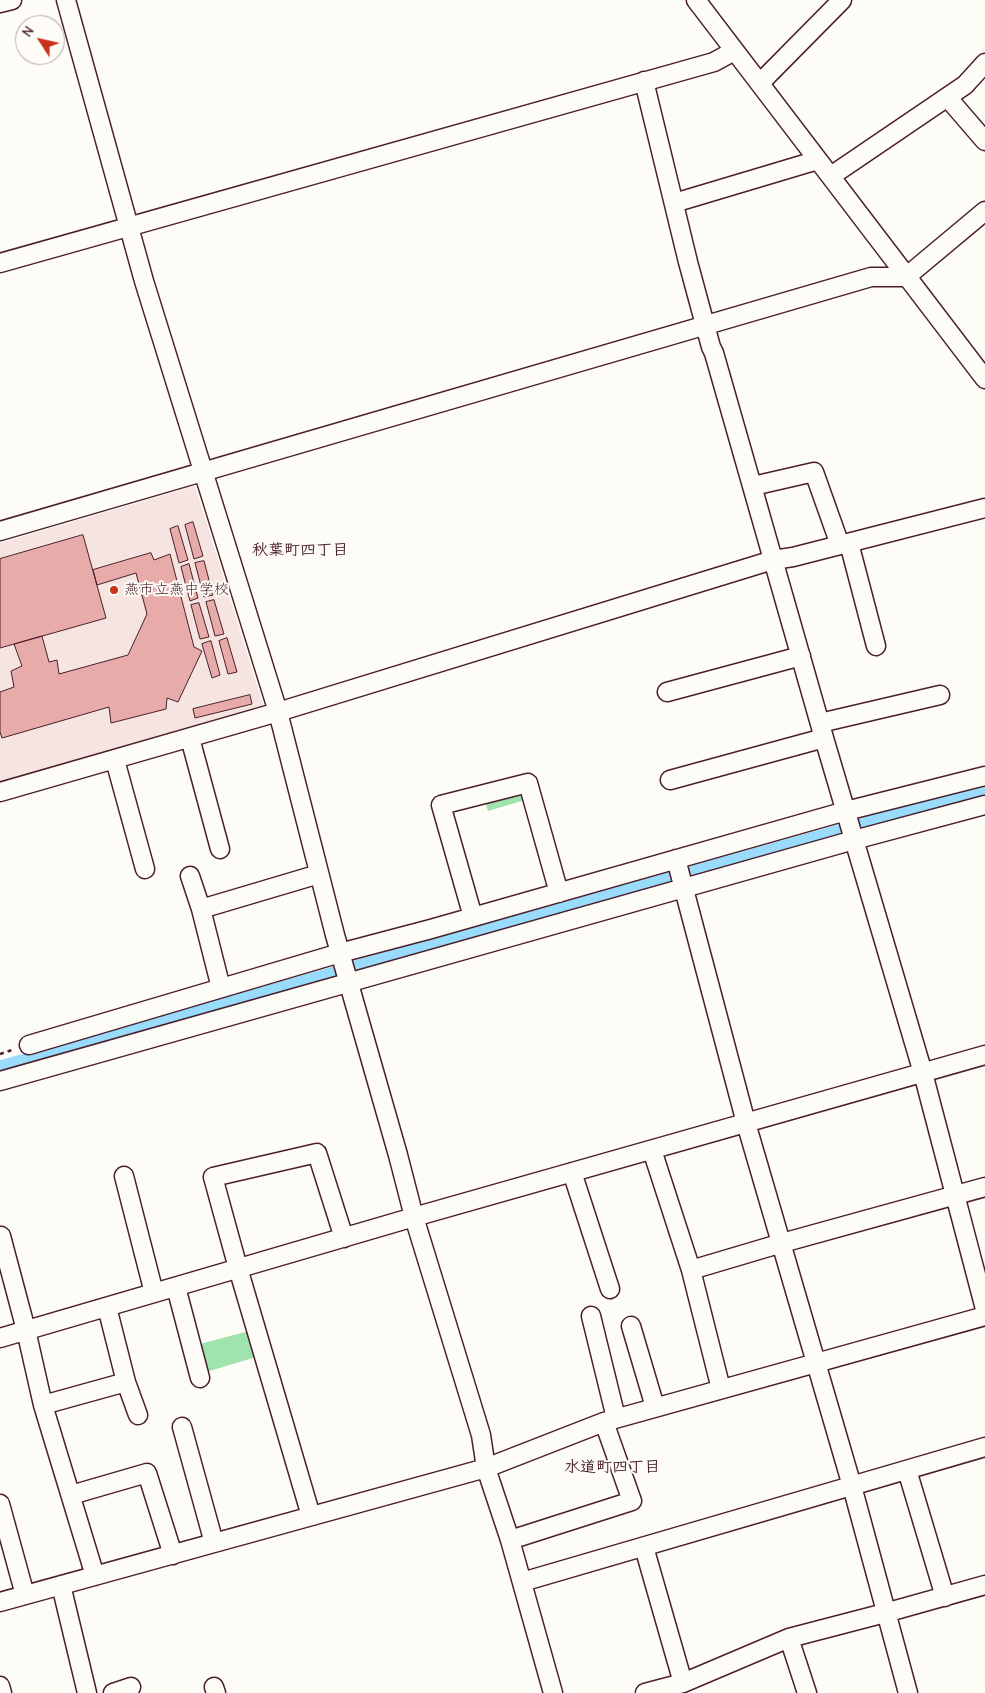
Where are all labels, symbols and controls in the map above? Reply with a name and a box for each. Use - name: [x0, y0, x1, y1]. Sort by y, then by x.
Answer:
- north arrow: [15, 15, 65, 65]
- text: N: [19, 23, 38, 40]
- district label: 秋葉町四丁目: [252, 540, 348, 560]
- place label: 燕市立燕中学校: [124, 581, 229, 599]
- marker: 燕市立燕中学校: [108, 584, 120, 596]
- district label: 水道町四丁目: [564, 1457, 660, 1477]

